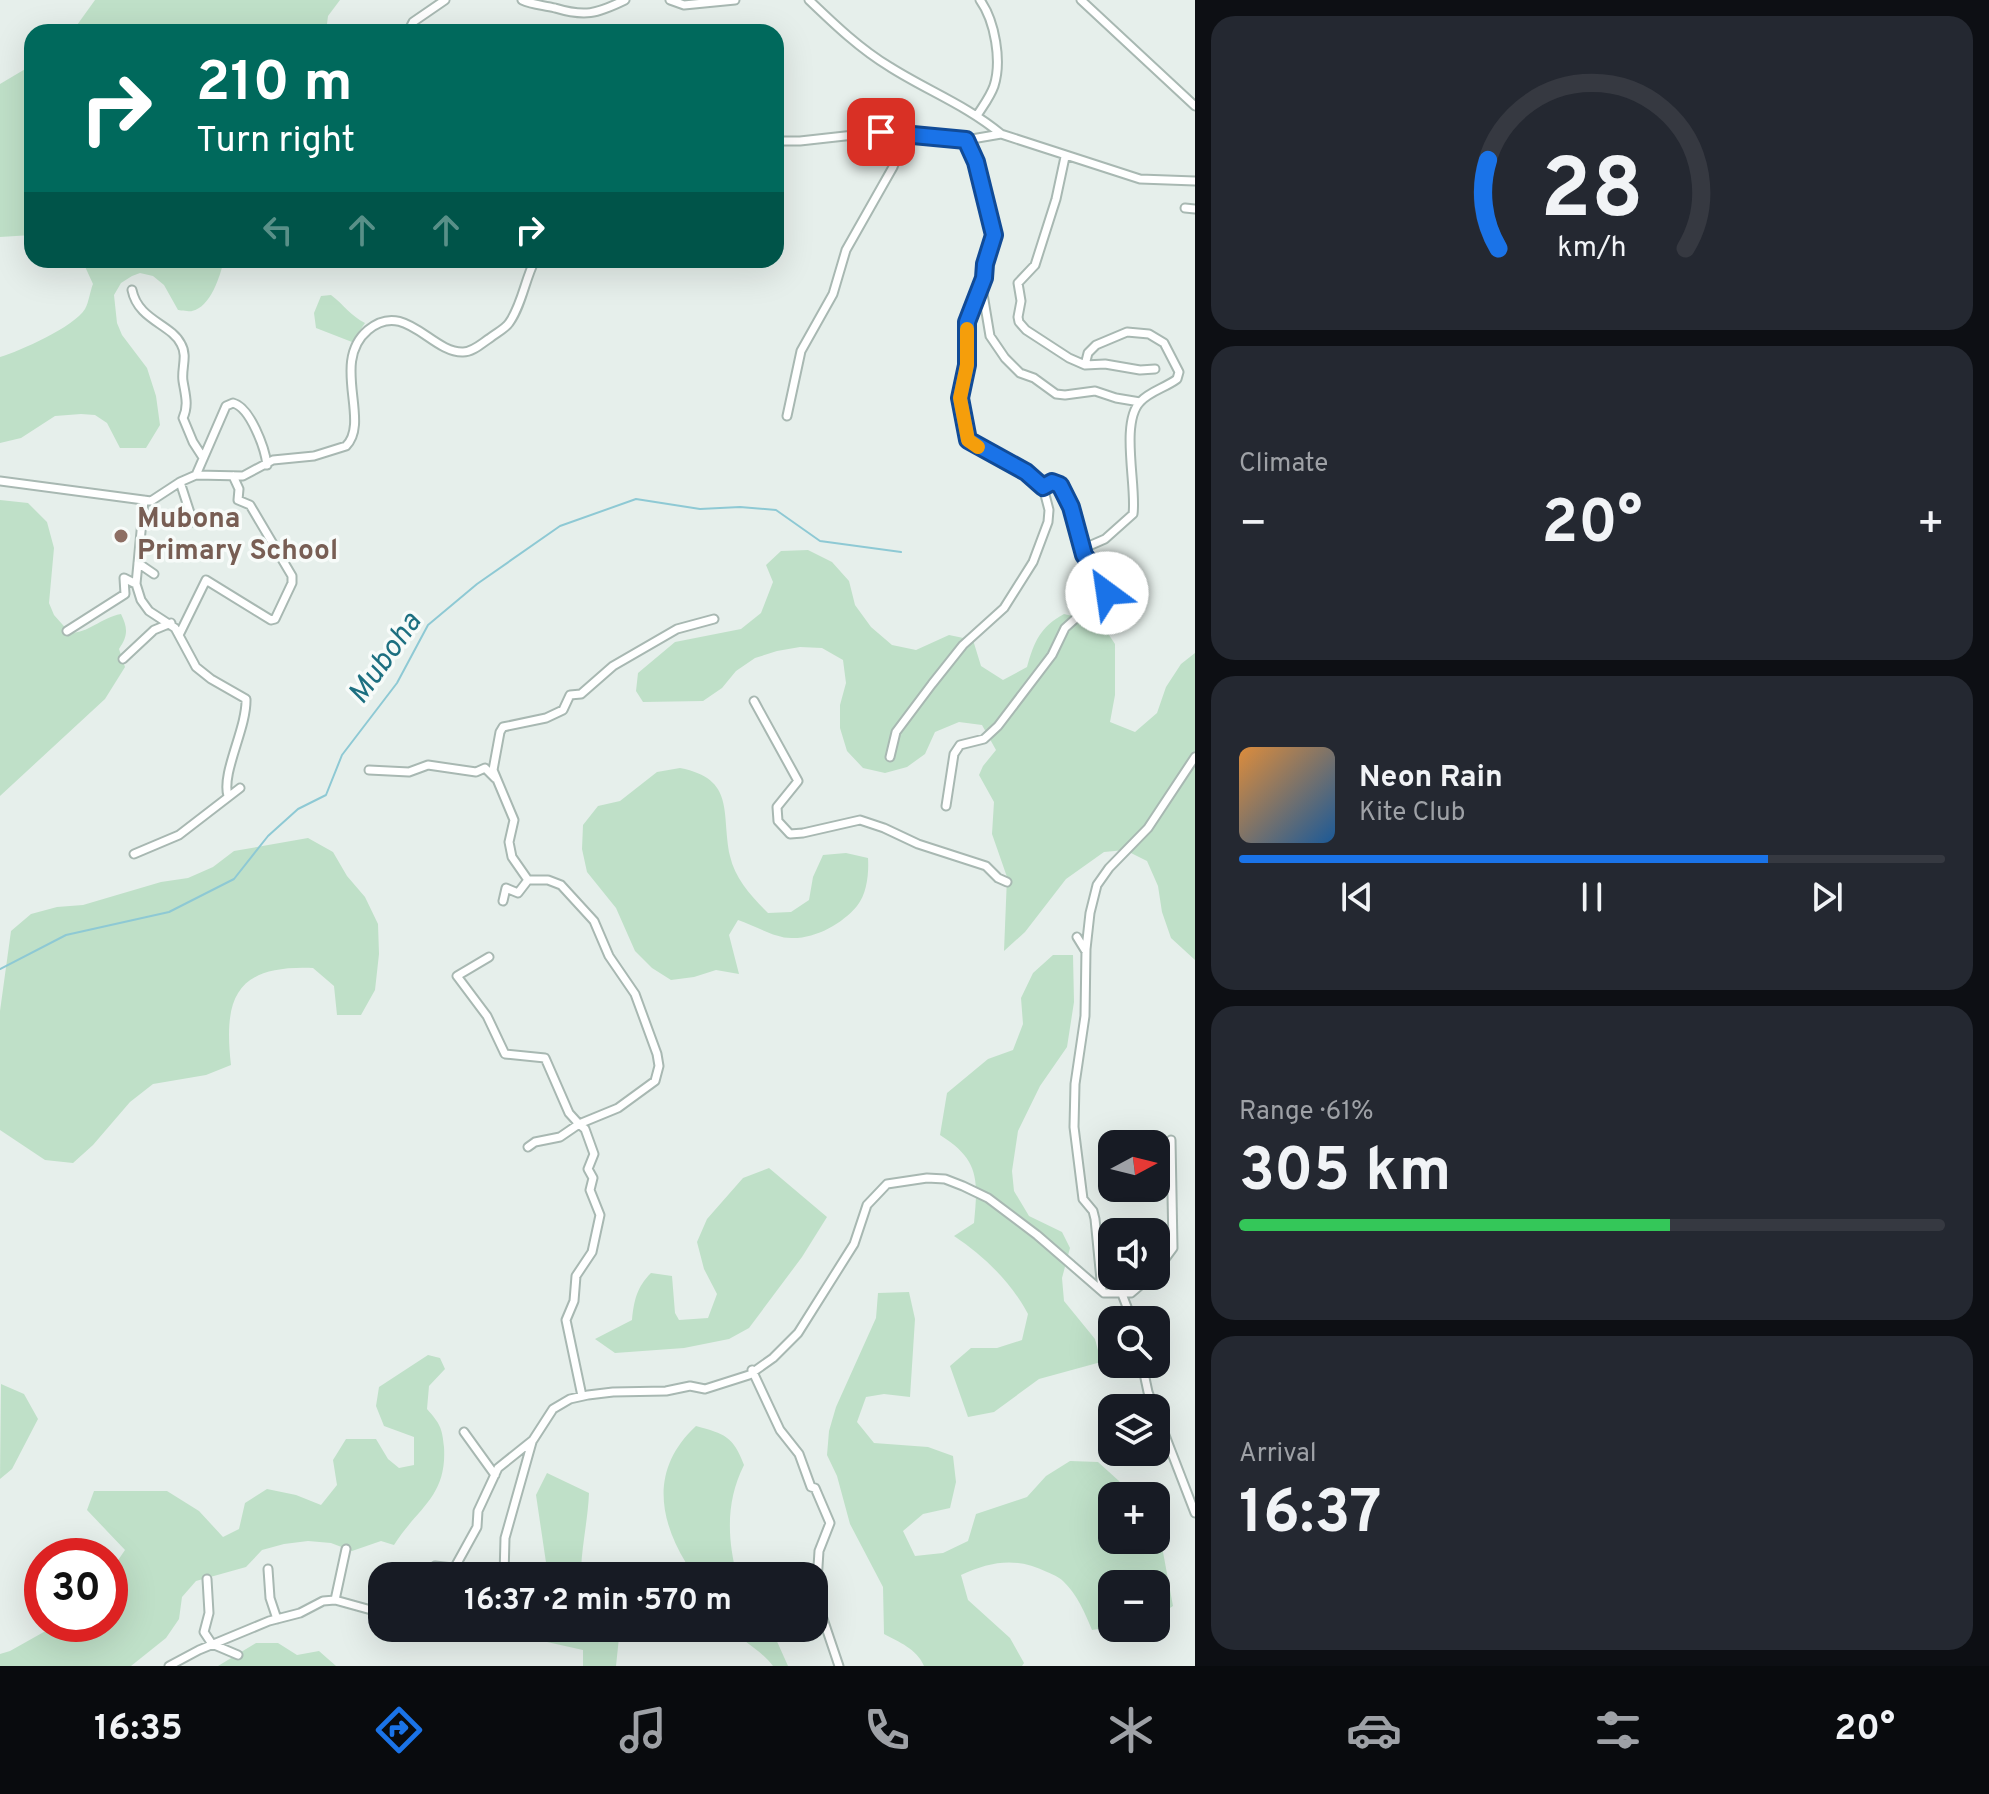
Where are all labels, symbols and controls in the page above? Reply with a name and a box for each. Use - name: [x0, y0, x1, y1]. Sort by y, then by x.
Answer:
- text: 210 m: [196, 50, 353, 120]
- icon: right: [64, 56, 168, 160]
- pin: [847, 98, 915, 166]
- icon: arrive: [859, 110, 903, 154]
- text: Turn right: [196, 119, 355, 165]
- text: 28: [1540, 142, 1644, 247]
- icon: left: [256, 208, 300, 252]
- icon: ahead: [340, 208, 384, 252]
- icon: ahead: [424, 208, 468, 252]
- icon: right: [508, 208, 552, 252]
- text: km/h: [1557, 231, 1627, 267]
- text: Climate: [1239, 448, 1328, 481]
- text: 20°: [1541, 488, 1643, 564]
- text: −: [1239, 498, 1267, 554]
- text: +: [1917, 498, 1945, 554]
- place label: Mubona Primary School: [137, 502, 338, 570]
- marker: Mubona Primary School: [112, 527, 130, 545]
- position arrow: [1065, 551, 1149, 635]
- water label: Muboha: [341, 606, 431, 712]
- text: Neon Rain: [1359, 760, 1503, 797]
- text: Kite Club: [1359, 797, 1465, 830]
- icon: previous: [1335, 875, 1379, 919]
- icon: pause: [1570, 875, 1614, 919]
- icon: next: [1805, 875, 1849, 919]
- text: Range · 61%: [1239, 1096, 1374, 1129]
- north arrow: [1098, 1130, 1170, 1202]
- map controls: [1098, 1130, 1170, 1642]
- text: 305 km: [1239, 1136, 1451, 1212]
- button: sound: [1098, 1218, 1170, 1290]
- button: search: [1098, 1306, 1170, 1378]
- button: layers: [1098, 1394, 1170, 1466]
- text: Arrival: [1239, 1438, 1317, 1471]
- text: 16:37: [1239, 1478, 1382, 1554]
- button: +: [1098, 1482, 1170, 1554]
- speed limit sign: 30: [24, 1538, 128, 1642]
- button: −: [1098, 1570, 1170, 1642]
- text: 16:37 · 2 min · 570 m: [464, 1583, 732, 1620]
- icon: directions: [371, 1702, 427, 1758]
- icon: music: [615, 1702, 671, 1758]
- icon: phone: [859, 1702, 915, 1758]
- icon: climate: [1103, 1702, 1159, 1758]
- icon: car: [1346, 1702, 1402, 1758]
- icon: filters: [1590, 1702, 1646, 1758]
- text: 16:35: [94, 1707, 183, 1753]
- text: 20°: [1834, 1707, 1895, 1753]

